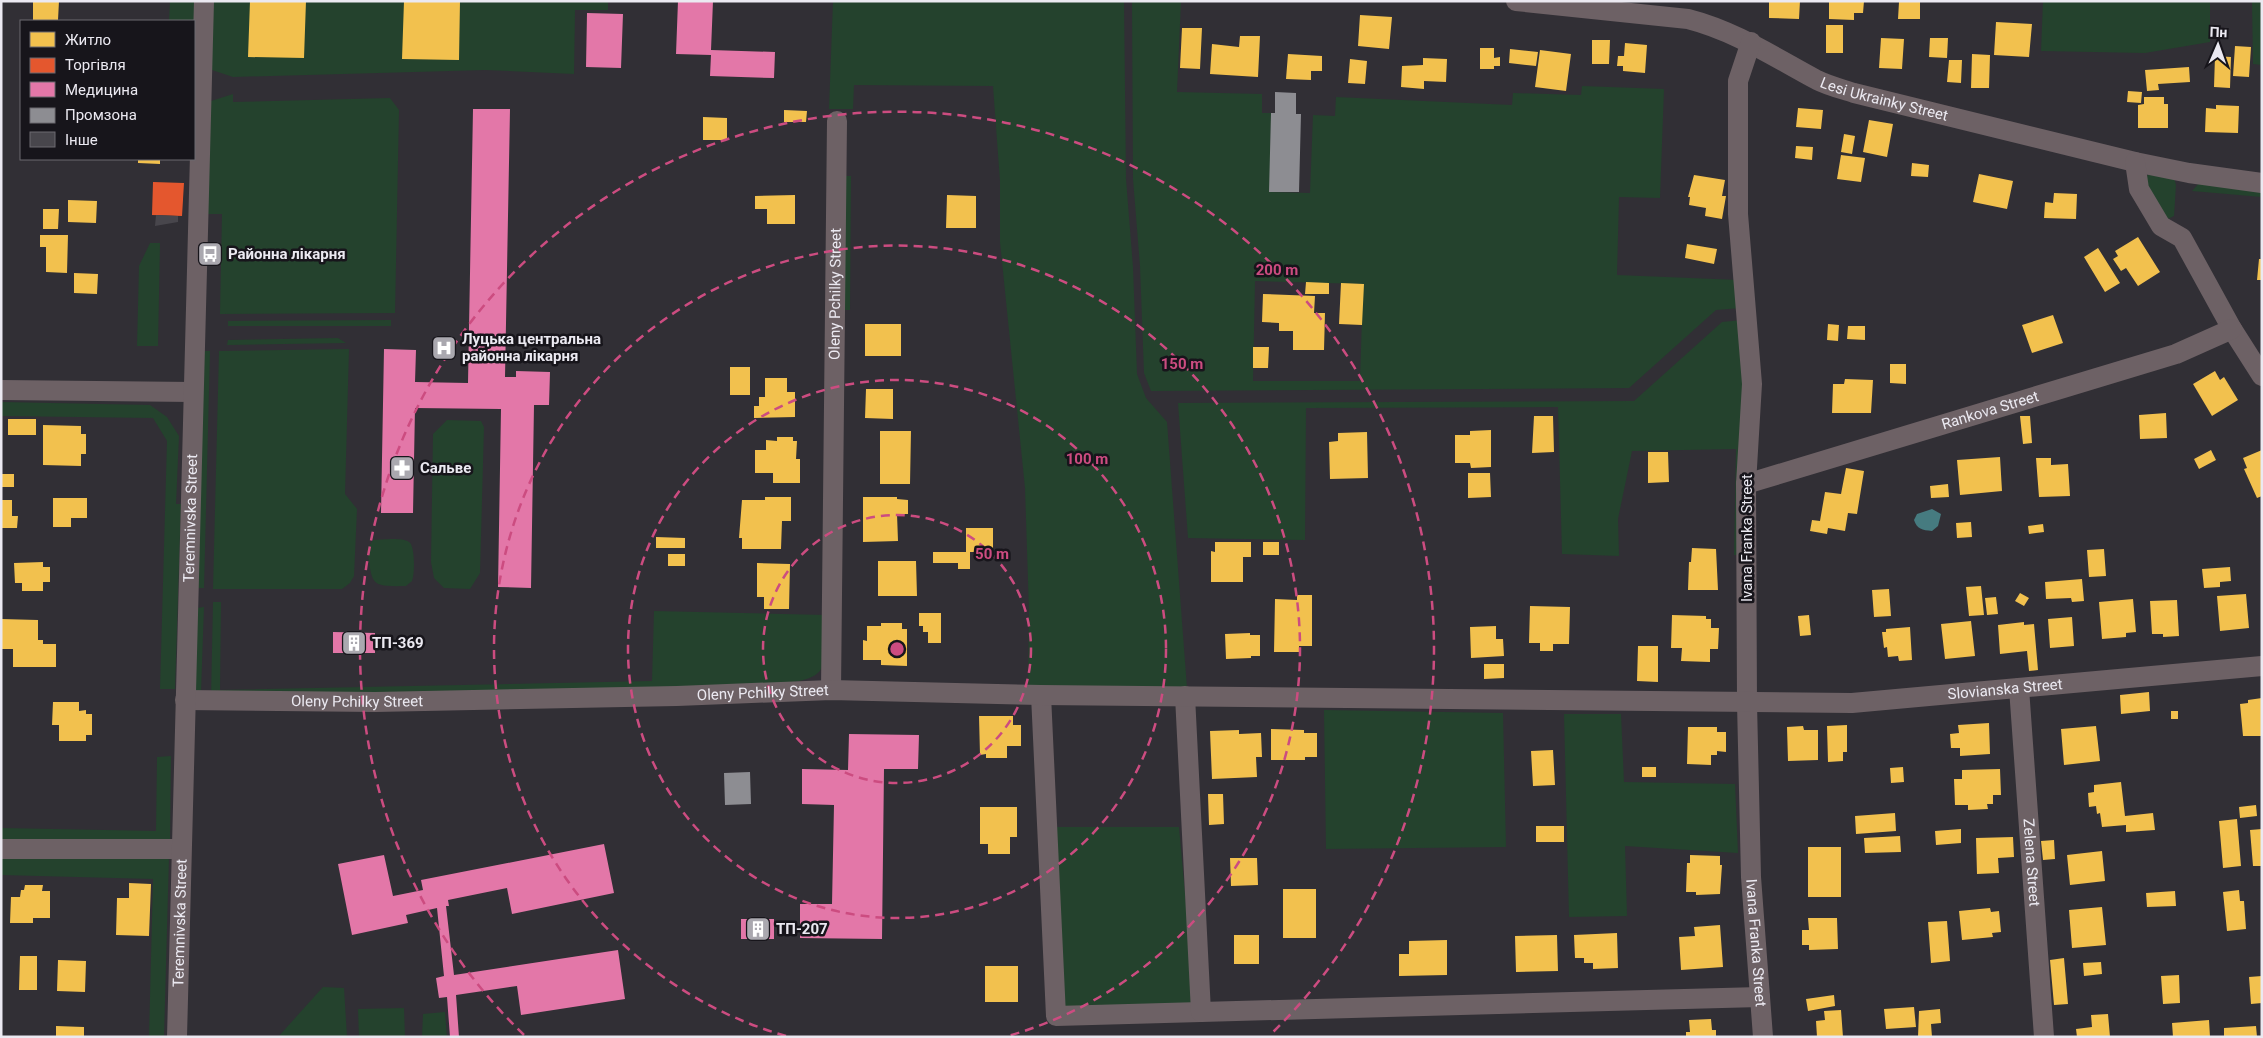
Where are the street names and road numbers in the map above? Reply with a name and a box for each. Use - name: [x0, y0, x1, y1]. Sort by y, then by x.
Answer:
- street label: Lesi Ukrainky Street: [1817, 73, 1950, 125]
- street label: Oleny Pchilky Street: [825, 228, 845, 360]
- street label: Rankova Street: [1939, 387, 2041, 433]
- street label: Teremnivska Street: [180, 454, 201, 583]
- street label: Ivana Franka Street: [1738, 474, 1756, 602]
- street label: Slovianska Street: [1947, 675, 2063, 703]
- street label: Oleny Pchilky Street: [697, 681, 829, 704]
- street label: Oleny Pchilky Street: [291, 692, 423, 711]
- street label: Zelena Street: [2019, 818, 2044, 907]
- street label: Teremnivska Street: [169, 859, 191, 987]
- street label: Ivana Franka Street: [1742, 878, 1770, 1008]

